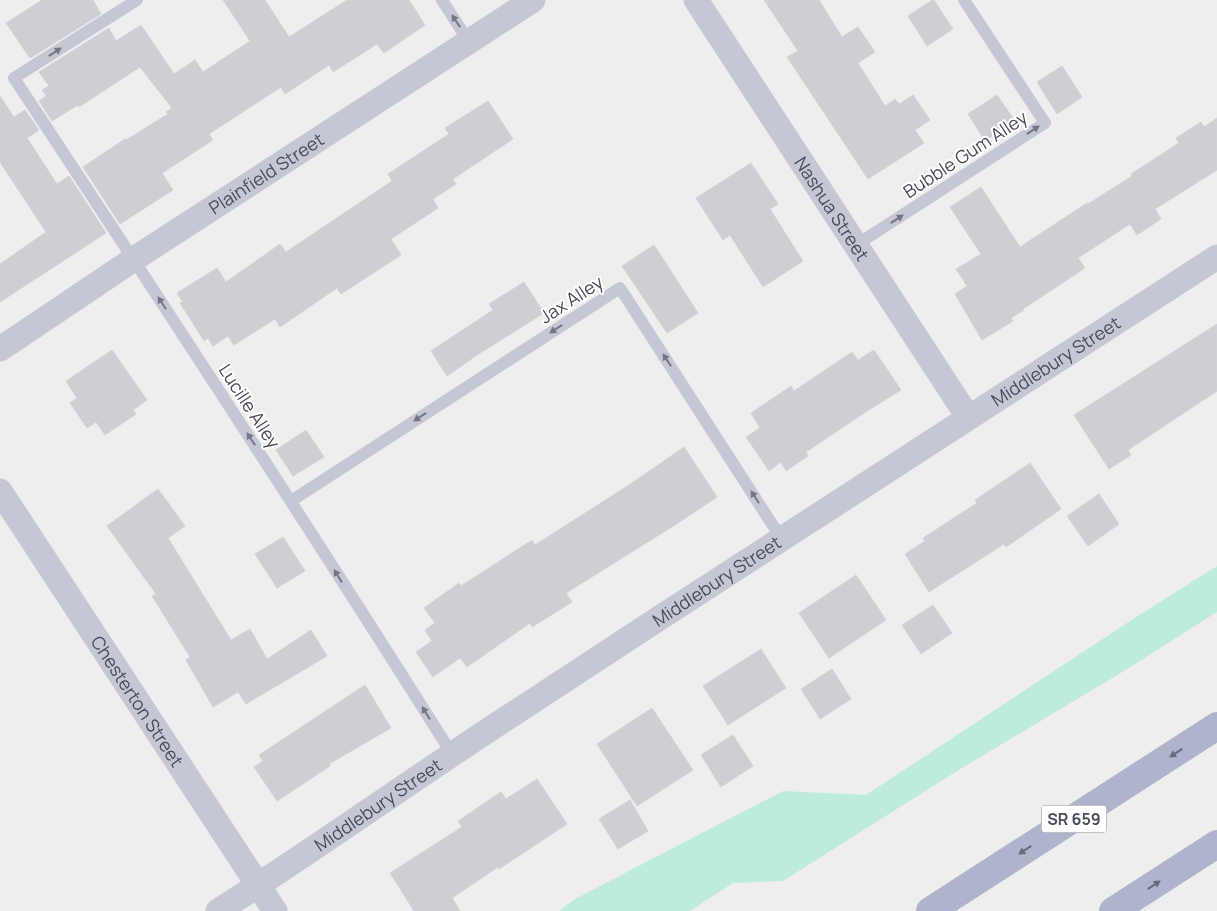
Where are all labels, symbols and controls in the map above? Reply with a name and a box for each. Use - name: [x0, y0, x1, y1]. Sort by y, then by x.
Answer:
- one-way arrow: [451, 14, 461, 27]
- one-way arrow: [49, 47, 62, 57]
- street label: Bubble Gum Alley: [898, 105, 1032, 203]
- one-way arrow: [1026, 125, 1040, 135]
- street label: Plainfield Street: [204, 127, 328, 219]
- street label: Nashua Street: [789, 152, 875, 265]
- one-way arrow: [890, 214, 904, 223]
- street label: Jax Alley: [535, 269, 608, 328]
- one-way arrow: [157, 296, 167, 310]
- street label: Middlebury Street: [986, 310, 1125, 411]
- one-way arrow: [549, 324, 563, 334]
- one-way arrow: [662, 354, 671, 367]
- street label: Lucille Alley: [214, 359, 286, 453]
- one-way arrow: [413, 413, 426, 422]
- one-way arrow: [246, 433, 255, 446]
- one-way arrow: [750, 490, 760, 503]
- street label: Middlebury Street: [648, 530, 786, 632]
- one-way arrow: [334, 569, 343, 583]
- street label: Chesterton Street: [86, 631, 189, 771]
- one-way arrow: [421, 706, 430, 720]
- one-way arrow: [1169, 748, 1183, 758]
- street label: Middlebury Street: [309, 753, 446, 857]
- road number: SR 659: [1042, 806, 1106, 832]
- one-way arrow: [1018, 846, 1031, 855]
- one-way arrow: [1148, 880, 1161, 889]

